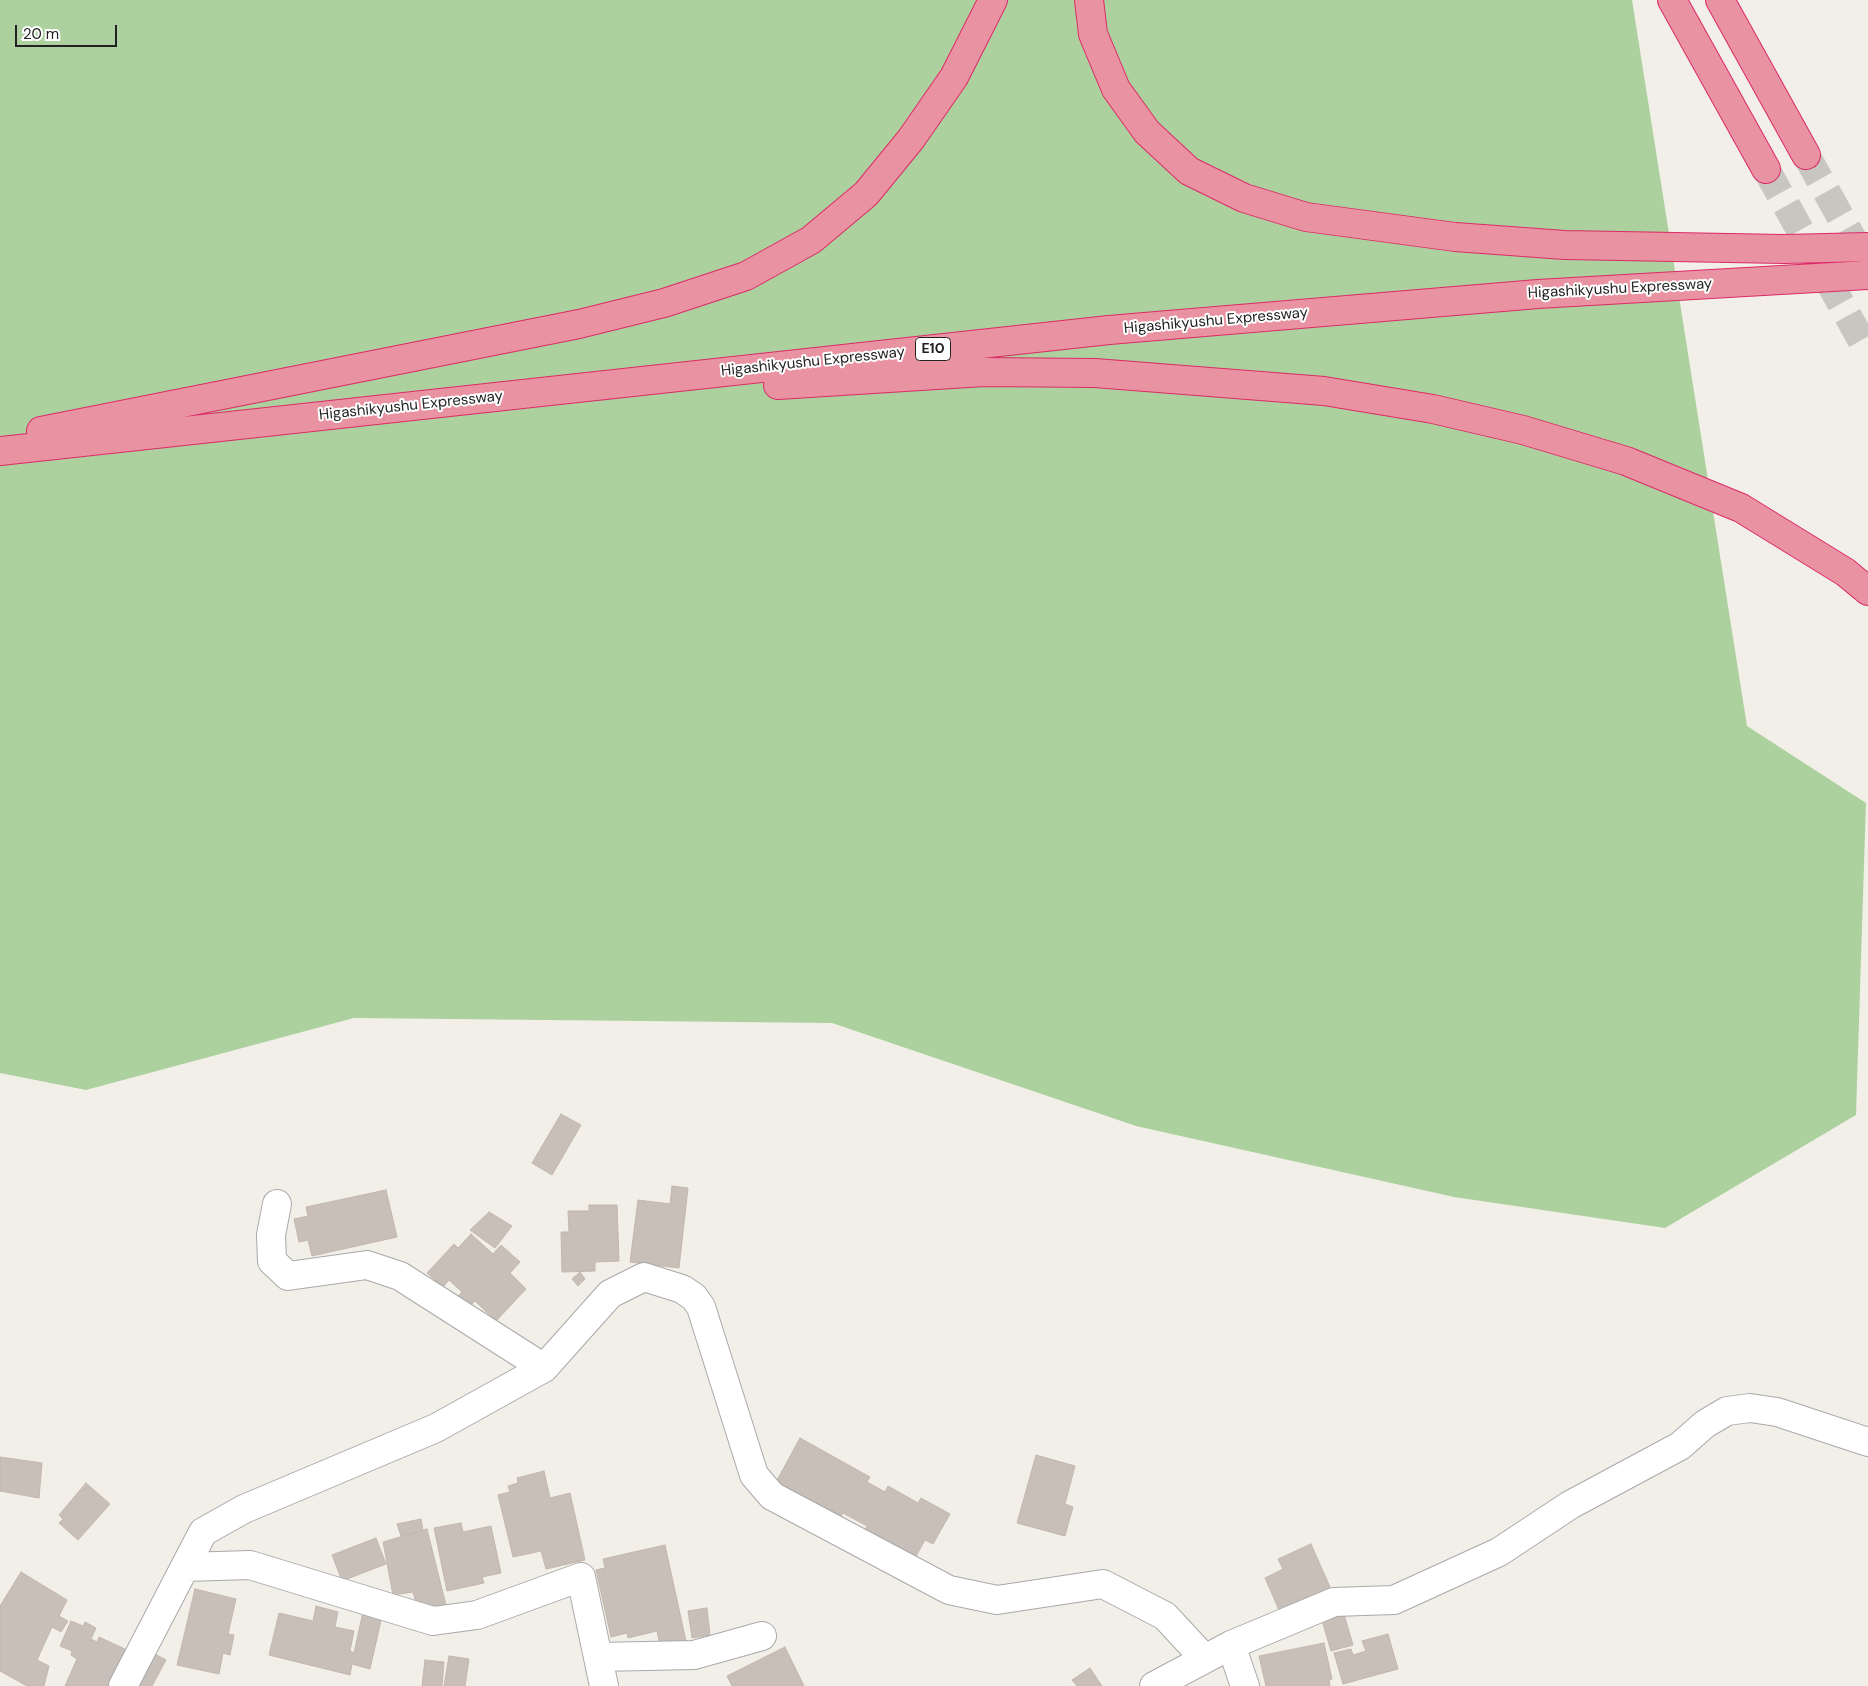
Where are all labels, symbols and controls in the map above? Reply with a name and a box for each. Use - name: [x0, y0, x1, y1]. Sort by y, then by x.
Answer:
- scale bar: [18, 15, 120, 47]
- text: 20 m: [23, 24, 59, 44]
- street label: Higashikyushu Expressway: [1527, 275, 1713, 303]
- street label: Higashikyushu Expressway: [1123, 304, 1309, 338]
- road number: E10: [916, 338, 950, 360]
- street label: Higashikyushu Expressway: [720, 343, 906, 381]
- street label: Higashikyushu Expressway: [318, 387, 504, 425]

